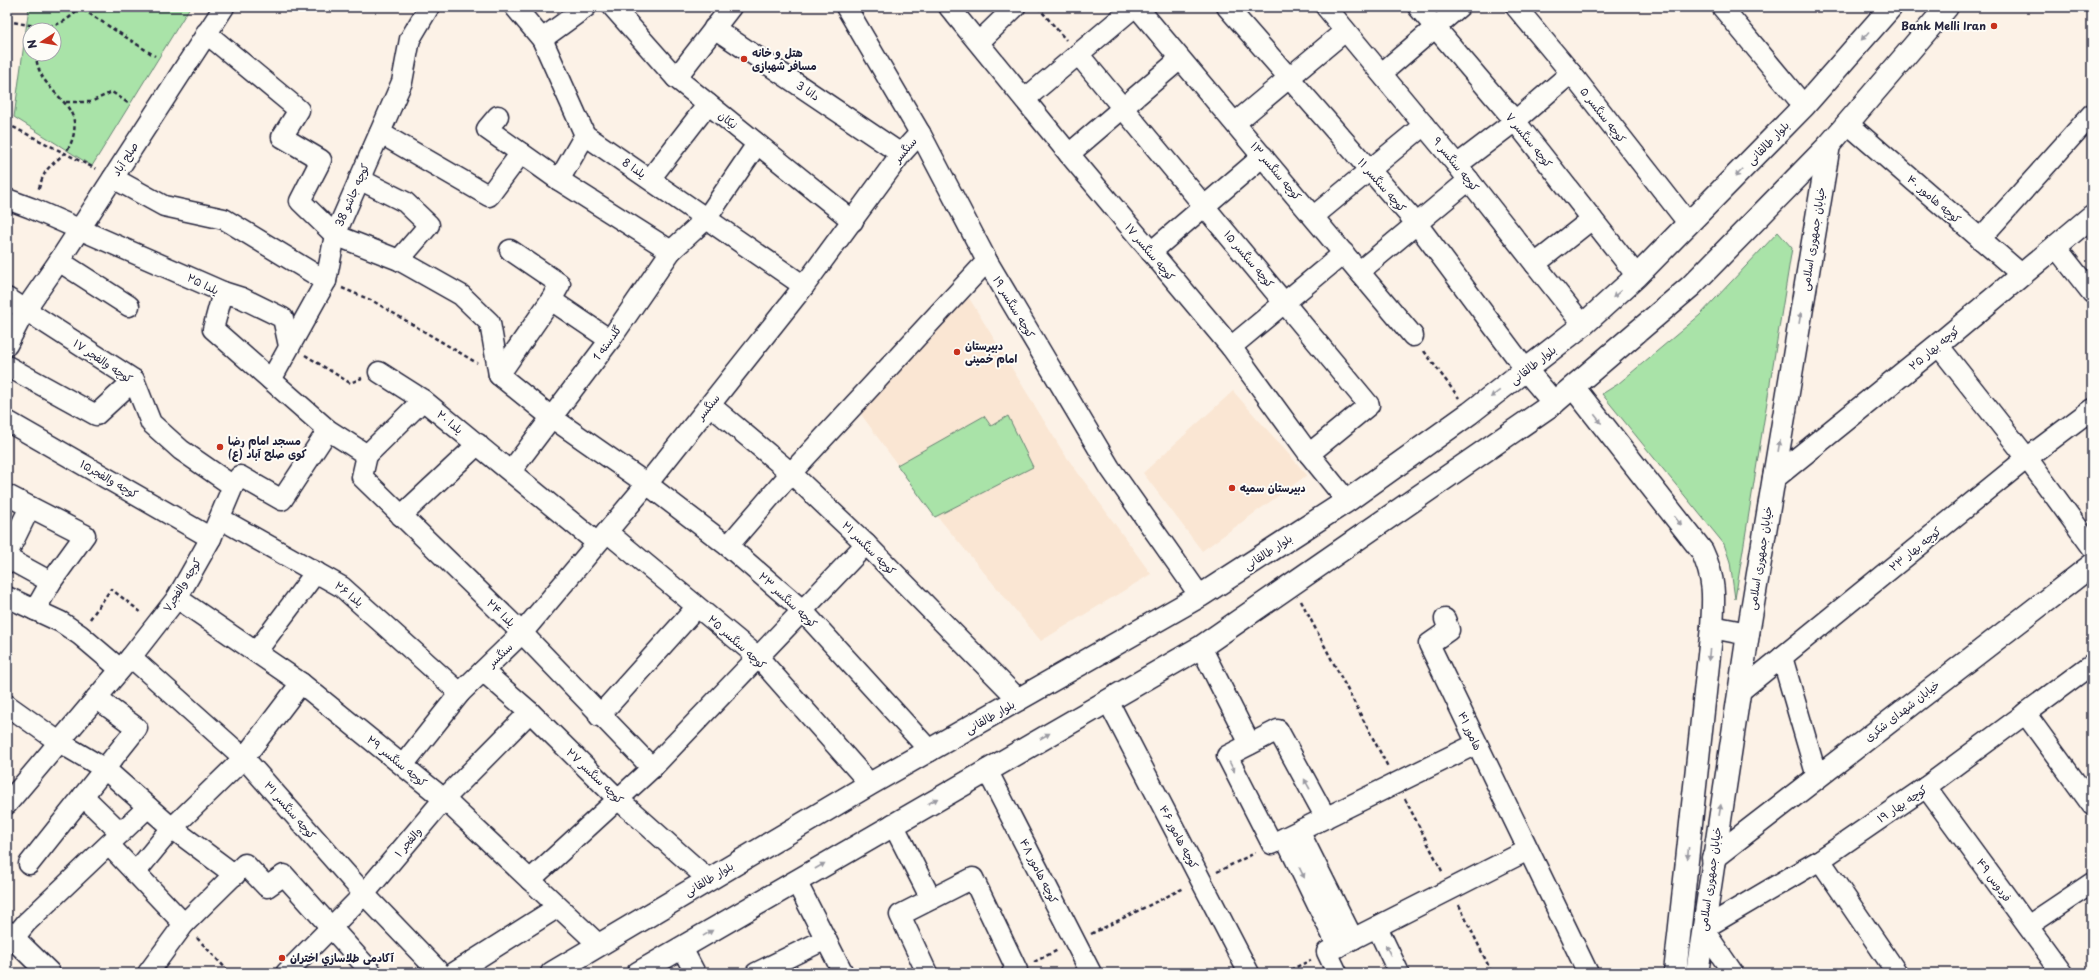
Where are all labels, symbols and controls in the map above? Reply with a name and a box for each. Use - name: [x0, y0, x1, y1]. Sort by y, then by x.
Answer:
- place label: Bank Melli Iran: [1901, 17, 1986, 34]
- marker: Bank Melli Iran: [1989, 21, 1999, 31]
- north arrow: [22, 22, 62, 62]
- one-way arrow: [1861, 31, 1870, 41]
- text: N: [22, 38, 41, 50]
- place label: هتل و خانه مسافر شهبازی: [752, 44, 817, 74]
- marker: هتل و خانه مسافر شهبازی: [739, 54, 749, 64]
- street label: دانا 3: [793, 77, 823, 105]
- street label: کوچه سنگسر ۵: [1576, 83, 1631, 146]
- street label: نیکان: [715, 107, 742, 133]
- street label: کوچه سنگسر ۷: [1502, 108, 1557, 171]
- street label: بلوار طالقانی: [1742, 117, 1793, 168]
- street label: سنگسر: [888, 133, 921, 167]
- street label: کوچه سنگسر ۹: [1429, 133, 1484, 195]
- street label: صلح آباد: [107, 138, 142, 179]
- street label: کوچه سنگسر ۱۳: [1247, 138, 1306, 204]
- street label: یلدا 8: [619, 153, 650, 182]
- street label: کوچه سنگسر ۱۱: [1354, 154, 1411, 216]
- street label: کوچه جاشو 38: [330, 160, 373, 229]
- one-way arrow: [1734, 168, 1744, 178]
- street label: کوچه هامور ۴۰: [1904, 170, 1965, 227]
- street label: خیابان جمهوری اسلامی: [1796, 186, 1829, 292]
- street label: کوچه سنگسر ۱۷: [1121, 219, 1180, 284]
- street label: کوچه سنگسر ۱۵: [1220, 226, 1279, 291]
- street label: یلدا ۲۵: [184, 269, 222, 299]
- street label: کوچه سنگسر ۱۹: [989, 272, 1040, 341]
- one-way arrow: [1612, 289, 1622, 299]
- one-way arrow: [1797, 312, 1803, 324]
- street label: گلدسته 1: [588, 321, 625, 364]
- street label: کوچه بهار ۲۵: [1905, 321, 1963, 374]
- street label: کوچه والفجر ۱۷: [70, 334, 137, 387]
- place label: دبیرستان امام خمینی: [965, 337, 1018, 368]
- street label: بلوار طالقانی: [1506, 341, 1560, 388]
- marker: دبیرستان امام خمینی: [952, 347, 962, 357]
- street label: سنگسر: [691, 390, 723, 424]
- one-way arrow: [1490, 390, 1500, 398]
- street label: یلدا ۲۰: [433, 406, 467, 438]
- one-way arrow: [1594, 414, 1602, 425]
- place label: مسجد امام رضا (ع) کوی صلح آباد: [228, 432, 307, 462]
- one-way arrow: [1776, 440, 1782, 452]
- marker: مسجد امام رضا (ع) کوی صلح آباد: [215, 442, 225, 452]
- street label: کوچه والفجر۱۵: [77, 455, 142, 502]
- place label: دبیرستان سمیه: [1240, 479, 1306, 496]
- marker: دبیرستان سمیه: [1227, 483, 1237, 493]
- street label: خیابان جمهوری اسلامی: [1743, 505, 1776, 611]
- one-way arrow: [1674, 516, 1683, 527]
- street label: کوچه سنگسر ۲۱: [839, 517, 900, 579]
- street label: کوچه بهار ۲۳: [1885, 522, 1945, 575]
- street label: بلوار طالقانی: [1240, 530, 1295, 574]
- street label: کوچه والفجر۷: [158, 554, 205, 615]
- street label: کوچه سنگسر ۲۳: [755, 568, 822, 632]
- street label: یلدا ۲۶: [331, 577, 367, 610]
- street label: یلدا ۲۴: [483, 595, 520, 631]
- street label: کوچه سنگسر ۲۵: [704, 611, 771, 673]
- street label: سنگسر: [483, 638, 516, 672]
- one-way arrow: [1705, 648, 1712, 661]
- street label: خیابان شهدای شکری: [1861, 676, 1943, 745]
- street label: بلوار طالقانی: [962, 695, 1018, 738]
- street label: هامور ۴۱: [1454, 709, 1487, 753]
- street label: کوچه سنگسر ۲۹: [364, 731, 431, 790]
- one-way arrow: [1040, 733, 1051, 740]
- street label: کوچه سنگسر ۲۷: [563, 744, 628, 808]
- one-way arrow: [1229, 761, 1236, 773]
- street label: کوچه سنگسر ۳۱: [260, 777, 321, 843]
- one-way arrow: [1304, 778, 1311, 790]
- street label: کوچه بهار ۱۹: [1873, 780, 1930, 827]
- one-way arrow: [927, 798, 939, 805]
- street label: کوچه هامور ۴۶: [1156, 802, 1203, 872]
- one-way arrow: [1717, 804, 1723, 816]
- street label: والفجر ۱: [390, 823, 425, 860]
- street label: خیابان جمهوری اسلامی: [1694, 826, 1725, 932]
- street label: کوچه هامور ۴۸: [1016, 835, 1063, 906]
- one-way arrow: [1685, 847, 1691, 859]
- street label: فردوس ۴۹: [1973, 854, 2016, 905]
- street label: بلوار طالقانی: [681, 857, 737, 900]
- one-way arrow: [814, 863, 826, 870]
- one-way arrow: [1299, 867, 1305, 879]
- one-way arrow: [702, 929, 714, 936]
- one-way arrow: [1385, 945, 1391, 956]
- place label: آكادمى طلاسازي اختران: [290, 949, 395, 967]
- marker: آكادمى طلاسازي اختران: [277, 953, 287, 963]

